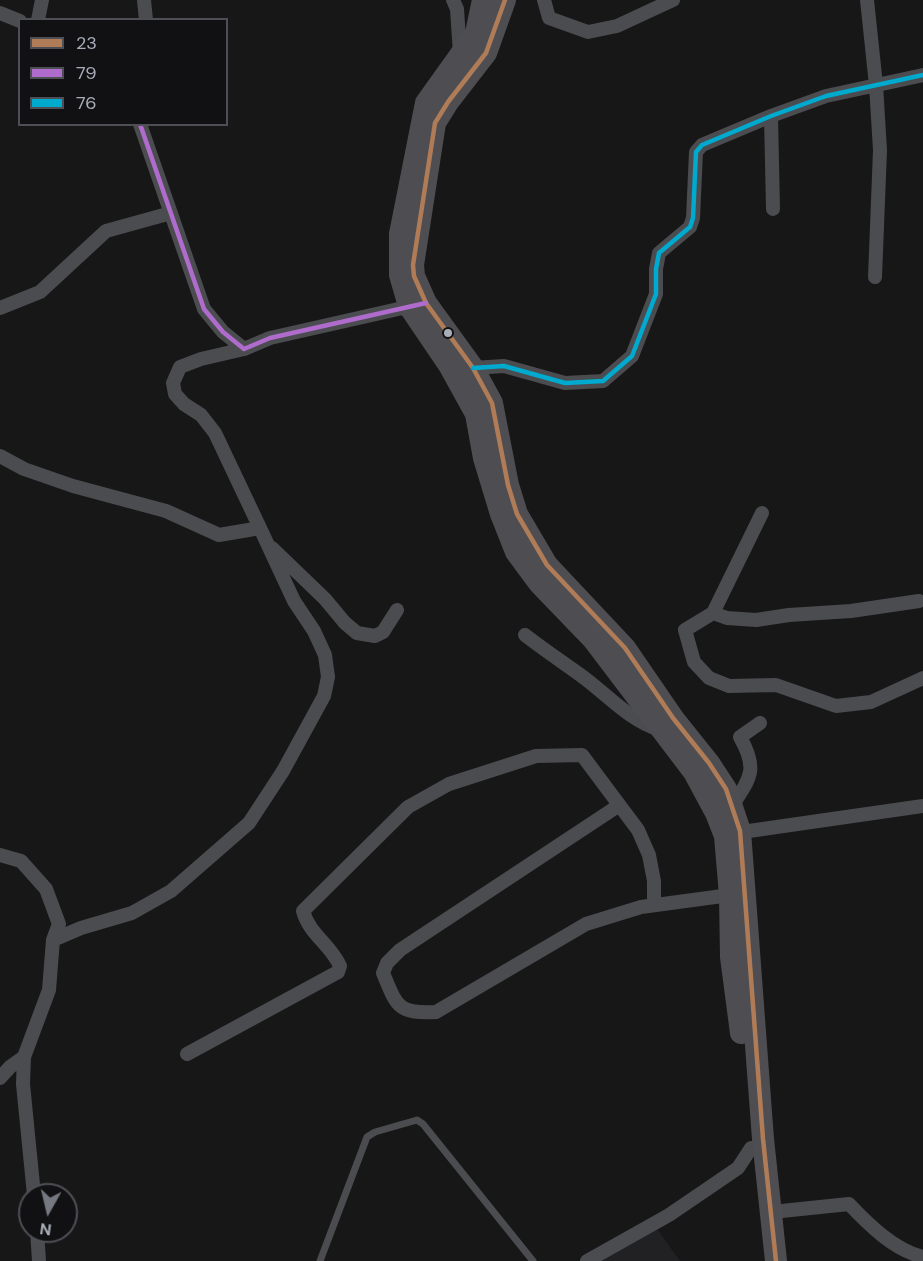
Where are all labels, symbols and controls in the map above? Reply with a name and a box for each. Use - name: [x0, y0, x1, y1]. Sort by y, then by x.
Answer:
- legend: [18, 18, 228, 126]
- text: 23: [76, 31, 97, 55]
- text: 79: [76, 61, 96, 85]
- text: 76: [76, 91, 96, 115]
- unlabelled marker: [442, 327, 454, 339]
- north arrow: [18, 1183, 78, 1243]
- text: N: [38, 1218, 53, 1241]

